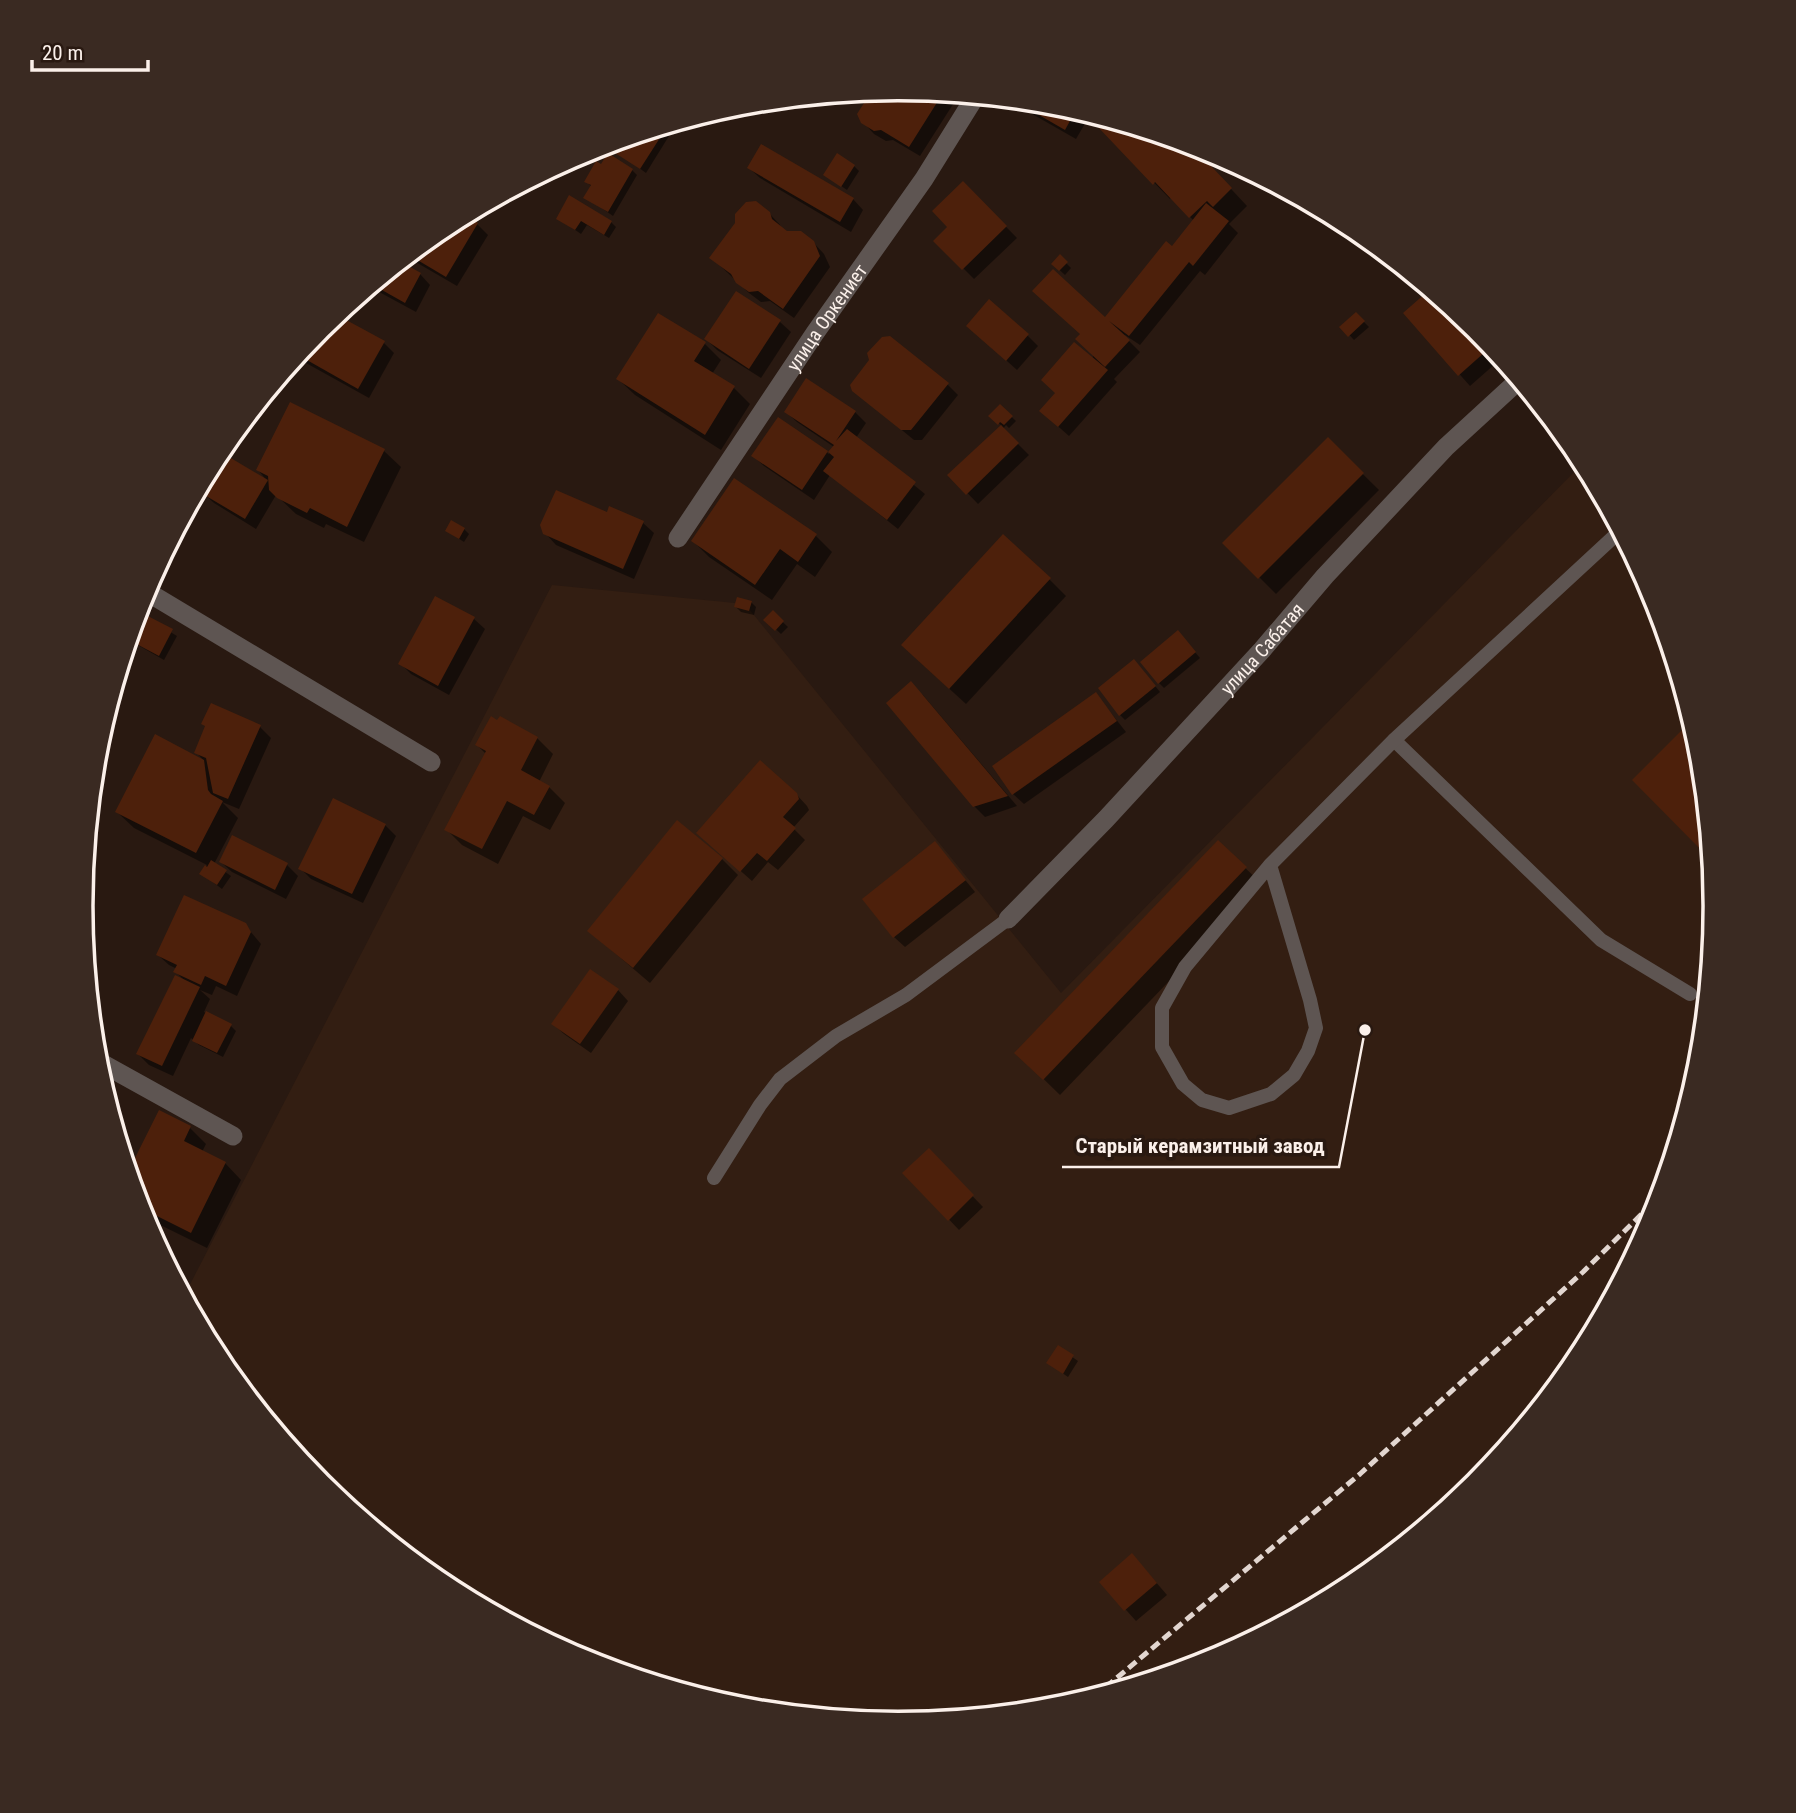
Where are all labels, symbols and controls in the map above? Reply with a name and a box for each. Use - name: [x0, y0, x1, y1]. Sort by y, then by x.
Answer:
- scale bar: [32, 28, 147, 72]
- text: 20 m: [42, 41, 83, 65]
- street label: улица Оркениет: [781, 259, 872, 375]
- street label: улица Сабатая: [1215, 598, 1309, 699]
- callout: Старый керамзитный завод: [1062, 1125, 1339, 1167]
- text: Старый керамзитный завод: [1075, 1134, 1325, 1158]

